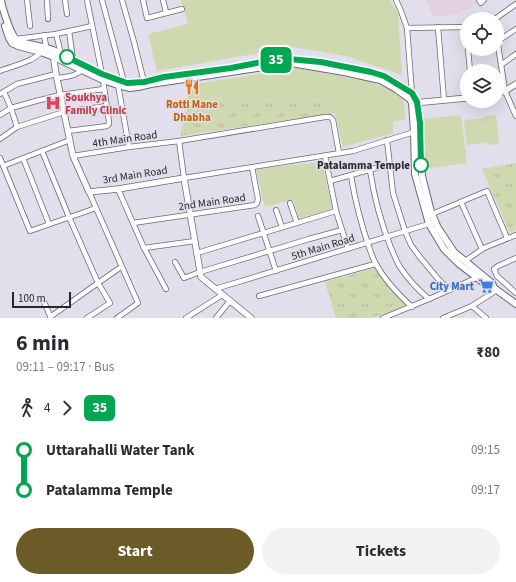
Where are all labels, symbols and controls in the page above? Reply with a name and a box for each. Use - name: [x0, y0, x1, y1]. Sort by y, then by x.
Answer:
- map controls: [460, 12, 504, 108]
- button: locate: [460, 12, 504, 56]
- line badge: 35: [258, 47, 294, 73]
- unlabelled marker: [59, 49, 75, 65]
- text: 35: [269, 50, 283, 70]
- button: layers: [460, 64, 504, 108]
- restaurant icon: Rotti Mane Dhabha: [183, 78, 201, 96]
- place label: Soukhya Family Clinic: [65, 90, 127, 118]
- hospital icon: Soukhya Family Clinic: [44, 94, 62, 112]
- place label: Rotti Mane Dhabha: [166, 97, 218, 125]
- street label: 4th Main Road: [92, 127, 158, 151]
- marker: Patalamma Temple: [413, 157, 429, 173]
- place label: Patalamma Temple: [317, 158, 410, 173]
- street label: 3rd Main Road: [101, 162, 169, 188]
- street label: 2nd Main Road: [177, 190, 247, 214]
- street label: 5th Main Road: [290, 230, 356, 264]
- supermarket icon: City Mart: [477, 277, 495, 295]
- place label: City Mart: [430, 279, 475, 294]
- scale bar: [12, 290, 71, 309]
- text: 100 m: [18, 291, 46, 306]
- text: 6 min: [16, 327, 70, 359]
- text: ₹80: [476, 342, 500, 363]
- text: 09:11 – 09:17 · Bus: [16, 358, 114, 376]
- icon: walk: [16, 397, 38, 419]
- icon: forward: [56, 397, 78, 419]
- text: 35: [92, 398, 107, 418]
- text: 4: [44, 399, 50, 417]
- text: Uttarahalli Water Tank: [46, 440, 194, 461]
- text: 09:15: [471, 441, 500, 459]
- text: Patalamma Temple: [46, 480, 173, 501]
- text: 09:17: [471, 481, 500, 499]
- button: Start: [16, 528, 254, 574]
- button: Tickets: [262, 528, 500, 574]

